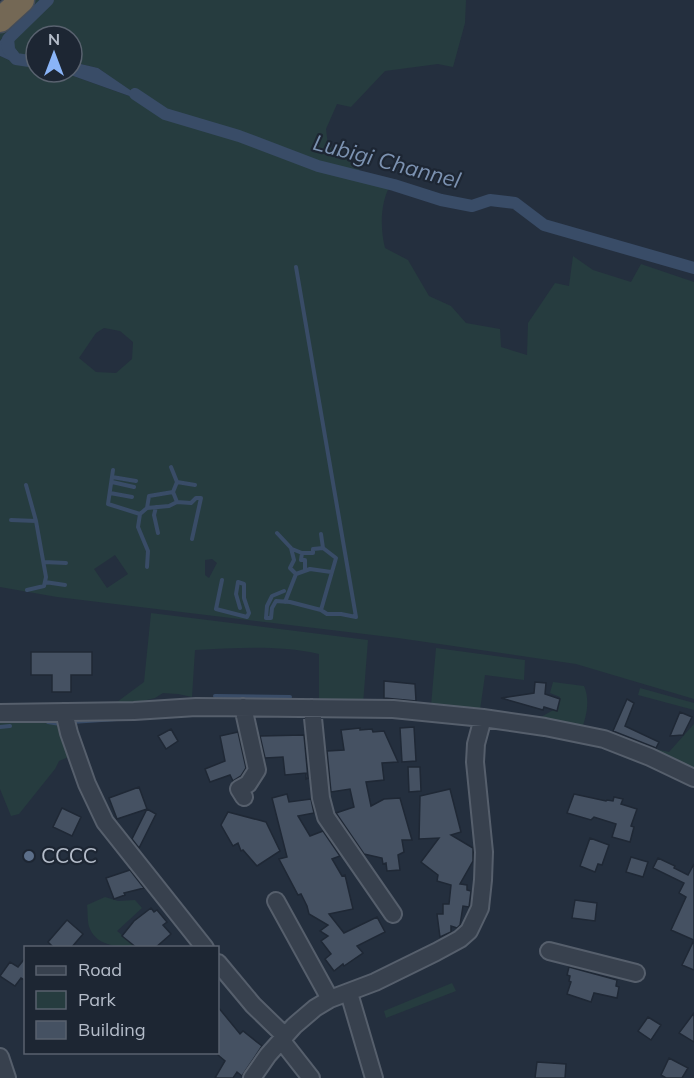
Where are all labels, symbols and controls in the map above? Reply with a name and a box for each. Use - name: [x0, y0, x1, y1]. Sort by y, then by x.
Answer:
- north arrow: [24, 24, 84, 84]
- text: N: [48, 29, 60, 49]
- water label: Lubigi Channel: [310, 128, 464, 194]
- place label: CCCC: [41, 842, 97, 868]
- marker: CCCC: [22, 849, 36, 863]
- legend: [24, 946, 219, 1054]
- text: Road: [78, 958, 122, 981]
- text: Park: [78, 988, 117, 1011]
- text: Building: [78, 1018, 146, 1041]

